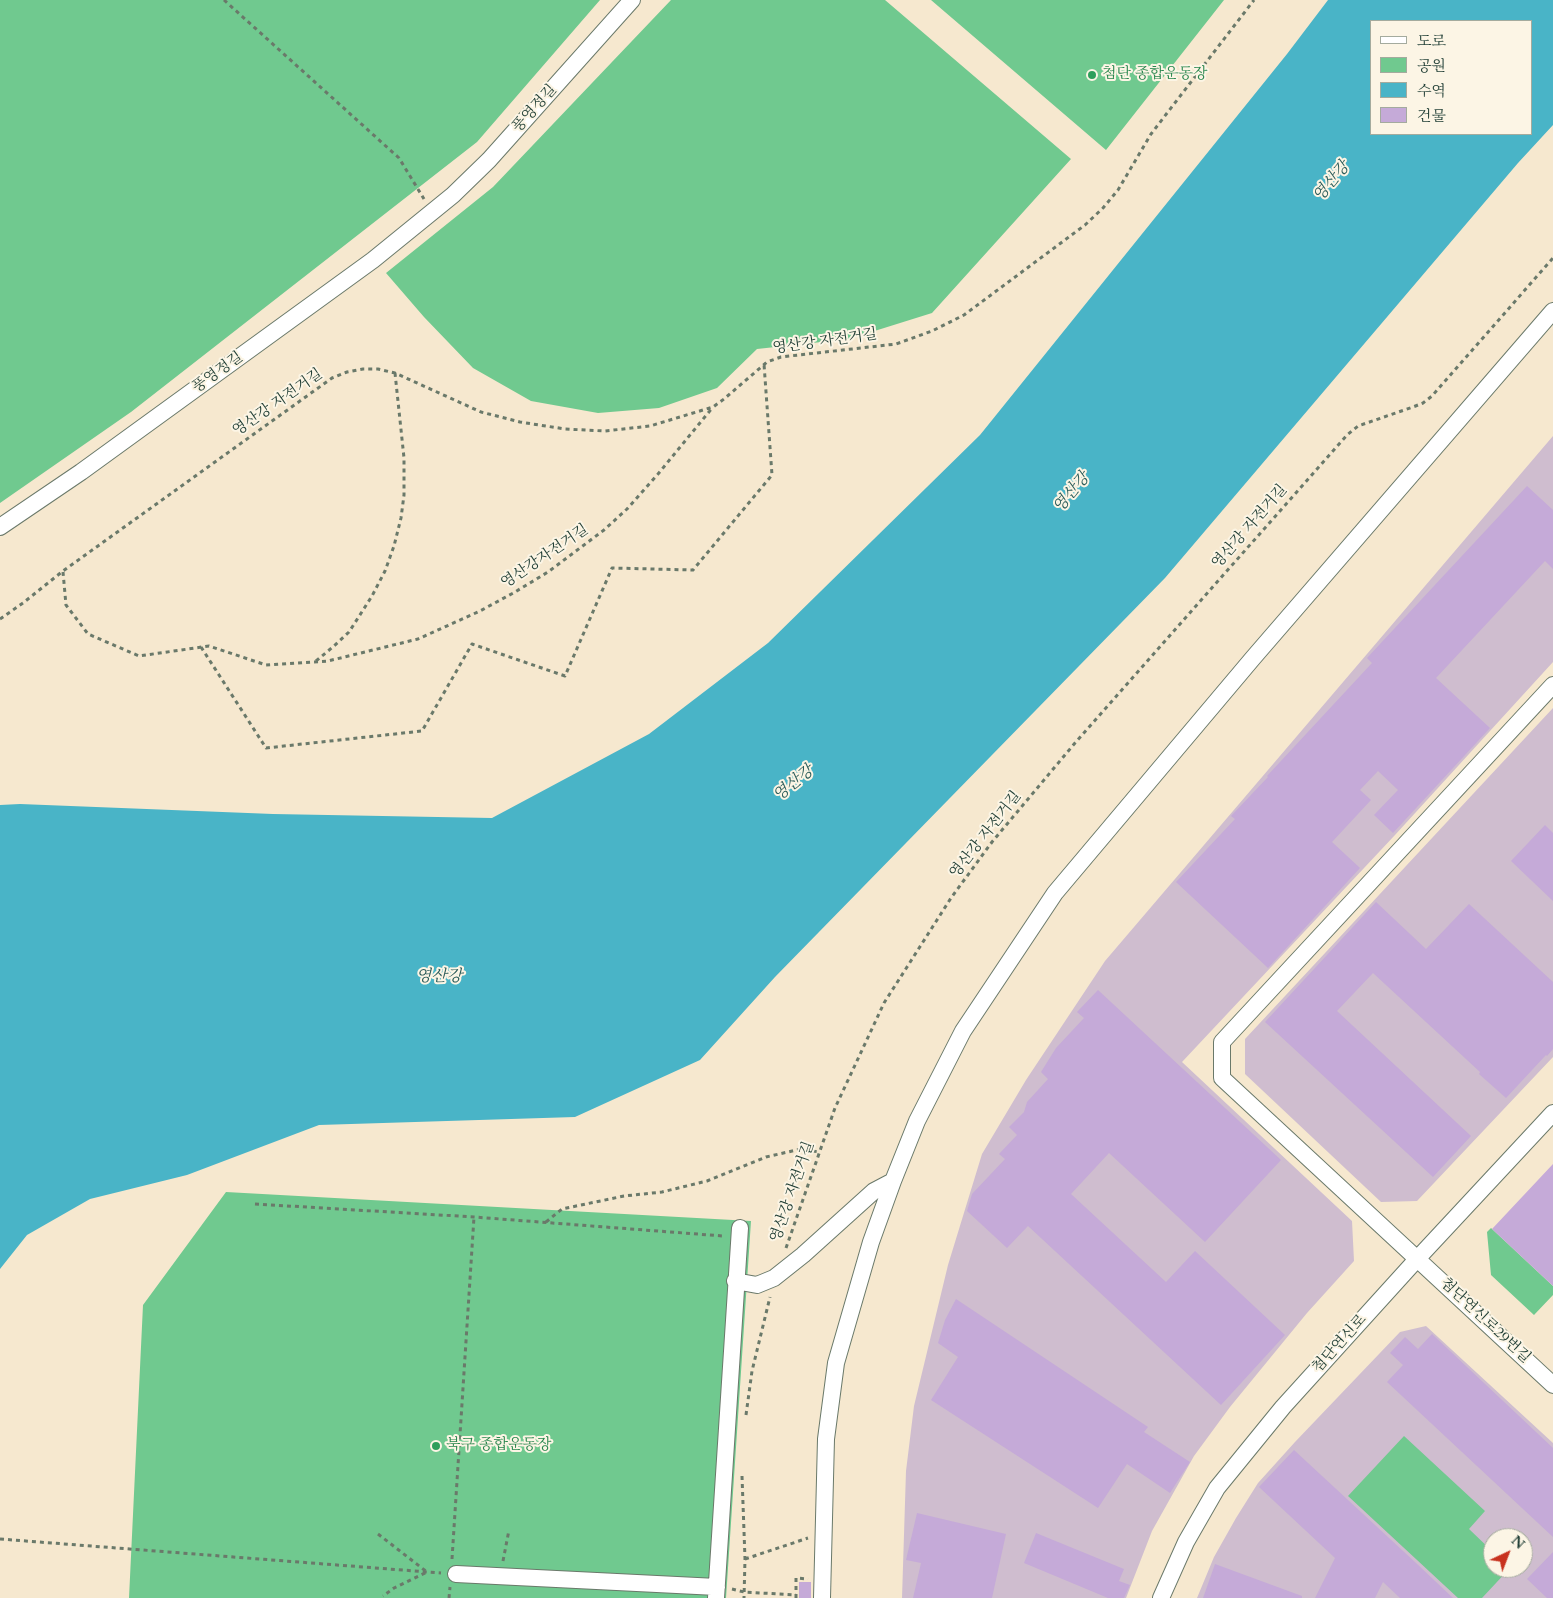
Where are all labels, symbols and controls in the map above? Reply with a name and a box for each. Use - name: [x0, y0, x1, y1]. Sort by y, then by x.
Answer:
- legend: [1370, 20, 1533, 135]
- text: 도로: [1417, 31, 1446, 51]
- text: 공원: [1417, 56, 1446, 76]
- place label: 첨단 종합운동장: [1102, 66, 1207, 84]
- marker: 첨단 종합운동장: [1086, 69, 1098, 81]
- street label: 풍영정길: [509, 81, 561, 137]
- text: 수역: [1417, 81, 1446, 101]
- text: 건물: [1417, 106, 1446, 126]
- water label: 영산강: [1310, 158, 1354, 206]
- street label: 영산강 자전거길: [772, 326, 878, 358]
- street label: 풍영정길: [189, 349, 247, 397]
- street label: 영산강 자전거길: [230, 365, 326, 441]
- water label: 영산강: [1050, 469, 1094, 517]
- street label: 영산강 자전거길: [1209, 481, 1291, 573]
- street label: 영산강자전거길: [498, 521, 592, 593]
- water label: 영산강: [770, 762, 818, 806]
- street label: 영산강 자전거길: [946, 788, 1026, 882]
- water label: 영산강: [416, 967, 462, 987]
- street label: 영산강 자전거길: [767, 1139, 819, 1245]
- street label: 첨단연신로29번길: [1436, 1275, 1534, 1367]
- street label: 첨단연신로: [1309, 1311, 1371, 1377]
- place label: 북구 종합운동장: [446, 1437, 551, 1455]
- marker: 북구 종합운동장: [430, 1440, 442, 1452]
- north arrow: [1483, 1528, 1533, 1578]
- text: N: [1507, 1531, 1529, 1553]

